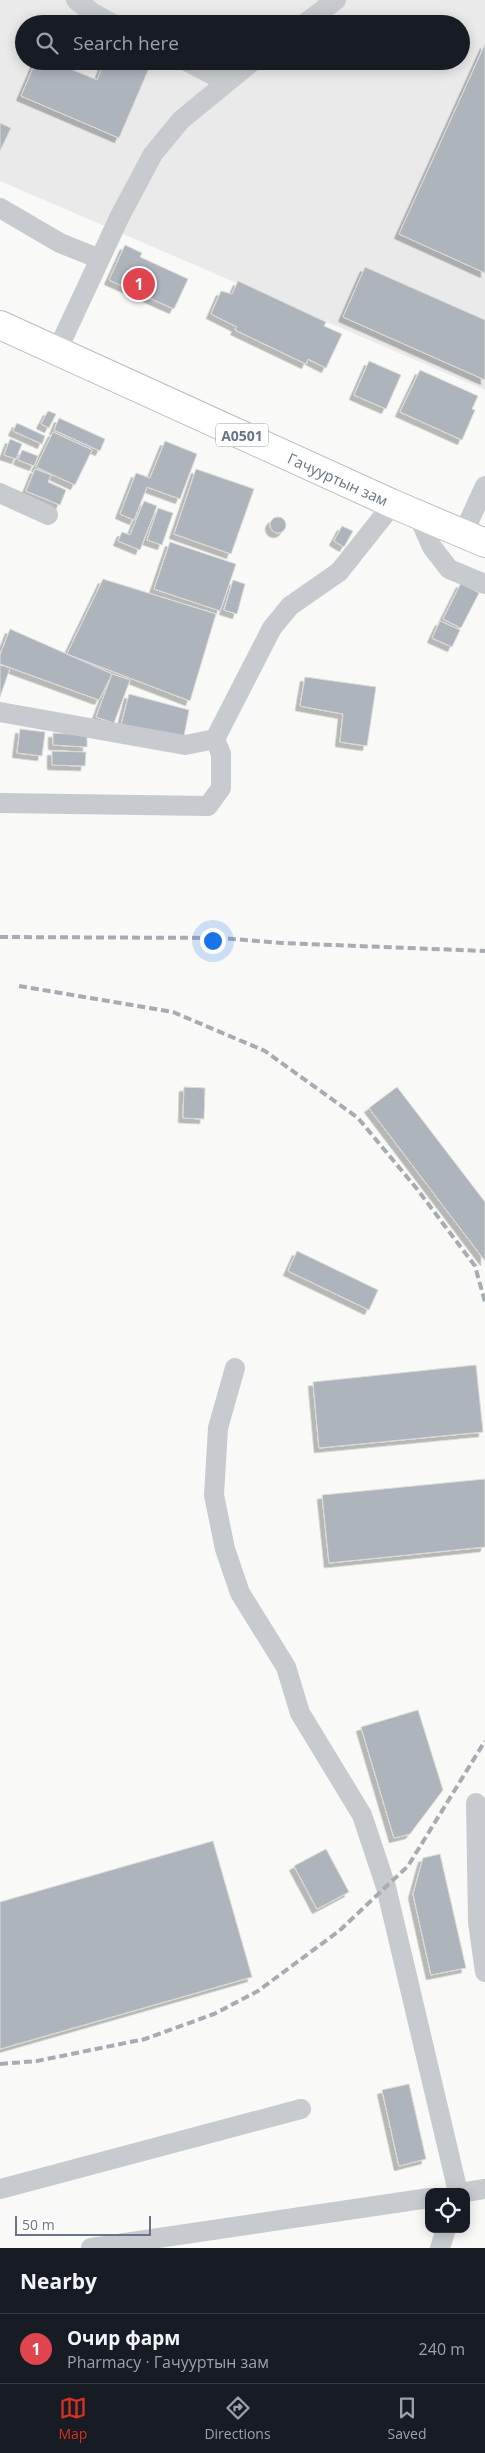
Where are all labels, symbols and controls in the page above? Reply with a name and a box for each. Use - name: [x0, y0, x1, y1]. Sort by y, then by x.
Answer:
- search box: [15, 15, 470, 70]
- icon: search: [33, 29, 61, 57]
- text: Search here: [73, 30, 179, 56]
- pin: 1: [123, 265, 155, 303]
- road number: A0501: [216, 424, 268, 446]
- street label: Гачууртын зам: [285, 448, 391, 510]
- your location: [200, 928, 226, 954]
- map controls: [425, 2188, 470, 2233]
- button: locate: [425, 2188, 470, 2233]
- scale bar: [15, 2213, 151, 2236]
- text: 50 m: [22, 2215, 55, 2234]
- text: Nearby: [20, 2267, 97, 2295]
- text: Очир фарм: [67, 2325, 180, 2351]
- text: 1: [31, 2338, 41, 2360]
- text: 240 m: [419, 2338, 465, 2360]
- text: Pharmacy · Гачууртын зам: [67, 2351, 269, 2373]
- tab: Map: [58, 2394, 87, 2443]
- tab: Directions: [204, 2394, 271, 2443]
- tab: Saved: [388, 2394, 426, 2443]

